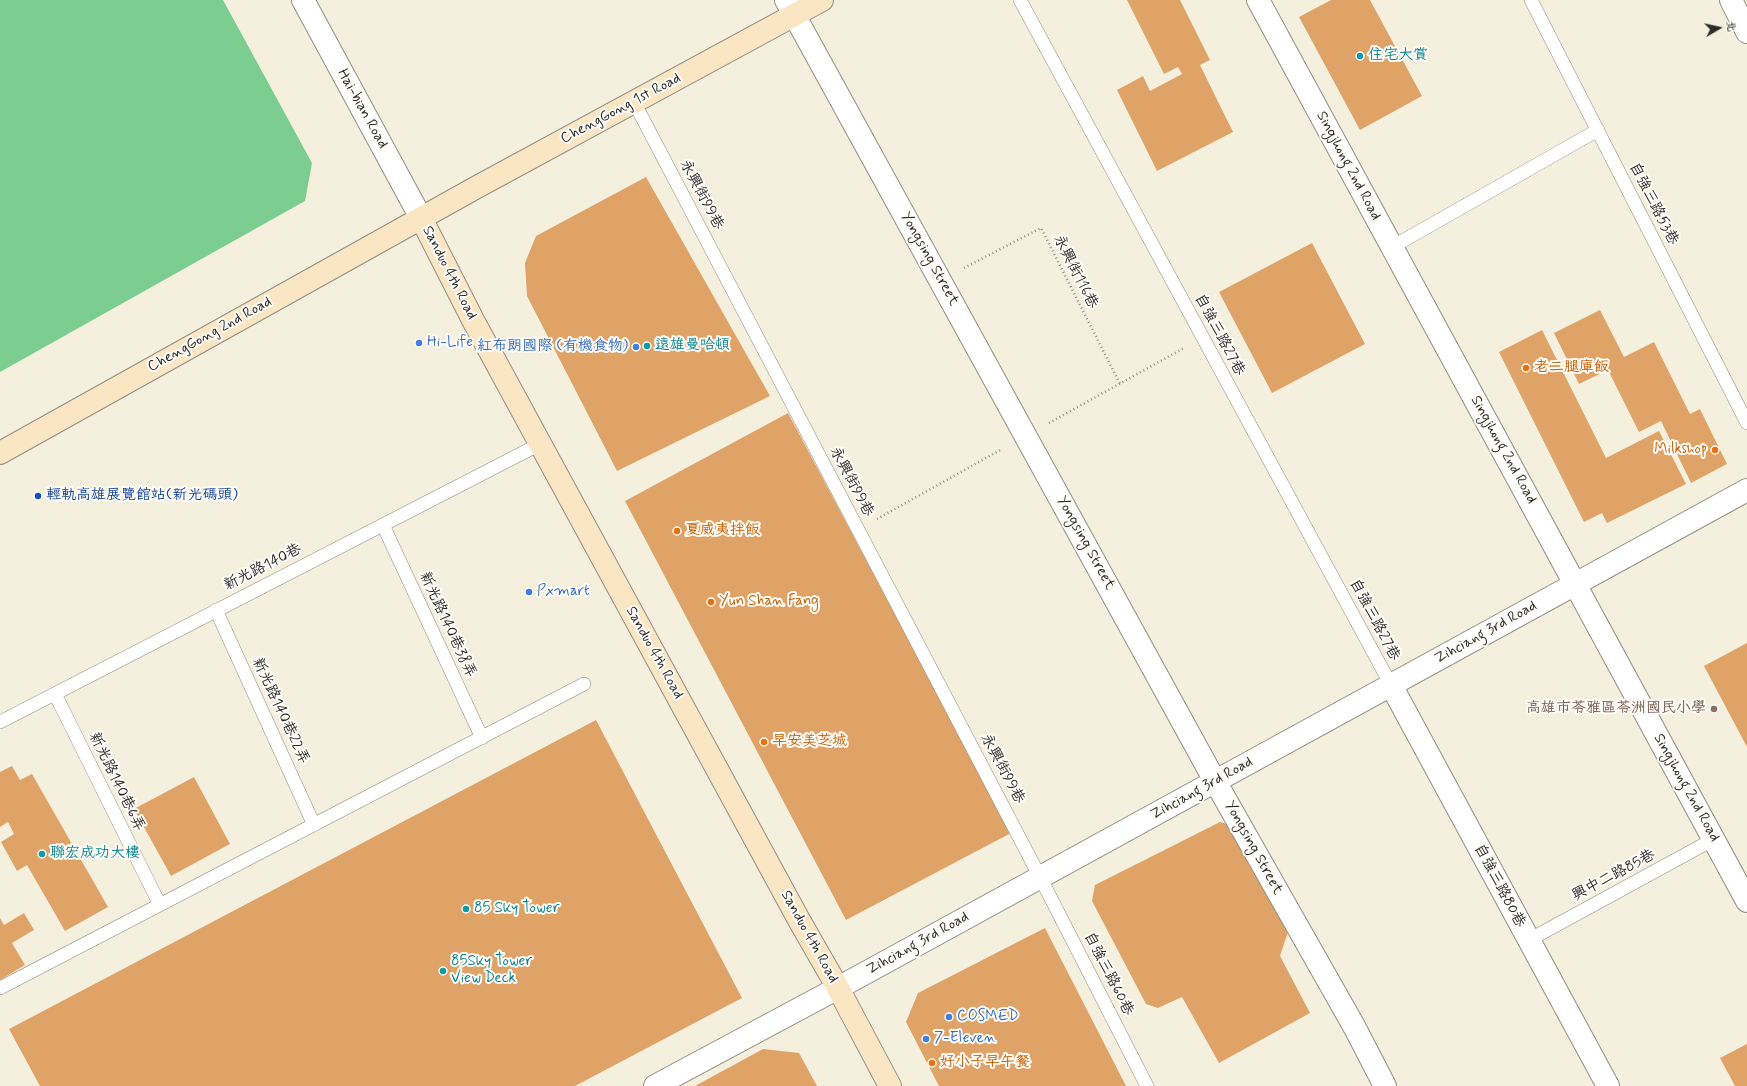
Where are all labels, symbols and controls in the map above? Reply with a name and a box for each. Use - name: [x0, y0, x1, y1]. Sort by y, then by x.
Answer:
- north arrow: [1699, 8, 1739, 48]
- text: 北: [1723, 20, 1739, 33]
- place label: 住宅大賞: [1368, 47, 1428, 65]
- marker: 住宅大賞: [1355, 51, 1365, 61]
- street label: Hai-bian Road: [333, 66, 391, 152]
- street label: ChengGong 1st Road: [558, 70, 684, 148]
- street label: Singjhong 2nd Road: [1312, 108, 1384, 224]
- street label: 永興街99巷: [675, 157, 727, 233]
- street label: 自強三路53巷: [1624, 160, 1682, 248]
- street label: Yongsing Street: [896, 209, 962, 309]
- street label: Sanduo 4th Road: [418, 223, 480, 323]
- street label: 永興街116巷: [1049, 232, 1101, 312]
- street label: 自強三路27巷: [1190, 291, 1248, 379]
- street label: ChengGong 2nd Road: [145, 293, 275, 377]
- place label: Hi-Life: [427, 334, 473, 352]
- place label: 遠雄曼哈頓: [655, 337, 730, 355]
- marker: Hi-Life: [414, 338, 424, 348]
- place label: 紅布朗國際 (有機食物): [477, 338, 628, 356]
- marker: 遠雄曼哈頓: [642, 341, 652, 351]
- marker: 紅布朗國際 (有機食物): [631, 342, 641, 352]
- place label: 老二腿庫飯: [1534, 359, 1609, 377]
- marker: 老二腿庫飯: [1521, 363, 1531, 373]
- street label: Singjhong 2nd Road: [1466, 393, 1540, 507]
- place label: Milkshop: [1654, 441, 1707, 459]
- street label: 永興街99巷: [825, 444, 877, 520]
- marker: Milkshop: [1710, 445, 1720, 455]
- place label: 輕軌高雄展覽館站(新光碼頭): [46, 487, 238, 505]
- marker: 輕軌高雄展覽館站(新光碼頭): [33, 491, 43, 501]
- street label: Yongsing Street: [1052, 493, 1118, 593]
- place label: 夏威夷拌飯: [685, 522, 760, 540]
- marker: 夏威夷拌飯: [672, 526, 682, 536]
- street label: 新光路140巷: [221, 541, 305, 595]
- street label: 新光路140巷38弄: [415, 569, 479, 681]
- street label: 自強三路27巷: [1345, 576, 1403, 664]
- place label: Pxmart: [537, 583, 590, 601]
- marker: Pxmart: [524, 587, 534, 597]
- place label: Yun Shan Fang: [719, 593, 819, 611]
- marker: Yun Shan Fang: [706, 597, 716, 607]
- street label: Zihciang 3rd Road: [1432, 598, 1540, 668]
- street label: Sanduo 4th Road: [621, 604, 687, 702]
- street label: 新光路140巷22弄: [248, 655, 312, 767]
- place label: 高雄市苓雅區苓洲國民小學: [1526, 700, 1706, 718]
- marker: 高雄市苓雅區苓洲國民小學: [1709, 704, 1719, 714]
- street label: 新光路140巷6弄: [84, 730, 148, 834]
- street label: 永興街99巷: [976, 731, 1028, 807]
- street label: Singjhong 2nd Road: [1649, 731, 1723, 845]
- place label: 早安美芝城: [772, 733, 847, 751]
- marker: 早安美芝城: [759, 737, 769, 747]
- street label: Zihciang 3rd Road: [1148, 754, 1256, 824]
- street label: Yongsing Street: [1220, 798, 1286, 898]
- street label: 自強三路80巷: [1469, 841, 1529, 931]
- place label: 聯宏成功大樓: [50, 845, 140, 863]
- street label: 興中二路85巷: [1569, 847, 1659, 905]
- marker: 聯宏成功大樓: [37, 849, 47, 859]
- street label: Sanduo 4th Road: [776, 888, 842, 986]
- place label: 85 Sky Tower: [474, 900, 559, 918]
- marker: 85 Sky Tower: [461, 904, 471, 914]
- street label: Zihciang 3rd Road: [864, 909, 972, 979]
- street label: 自強三路60巷: [1079, 929, 1137, 1019]
- place label: 85Sky Tower View Deck: [451, 953, 532, 988]
- marker: 85Sky Tower View Deck: [438, 966, 448, 976]
- place label: COSMED: [957, 1008, 1019, 1026]
- marker: COSMED: [944, 1012, 954, 1022]
- place label: 7-Eleven: [934, 1030, 996, 1048]
- marker: 7-Eleven: [921, 1034, 931, 1044]
- place label: 好小子早午餐: [940, 1054, 1030, 1072]
- marker: 好小子早午餐: [927, 1058, 937, 1068]

